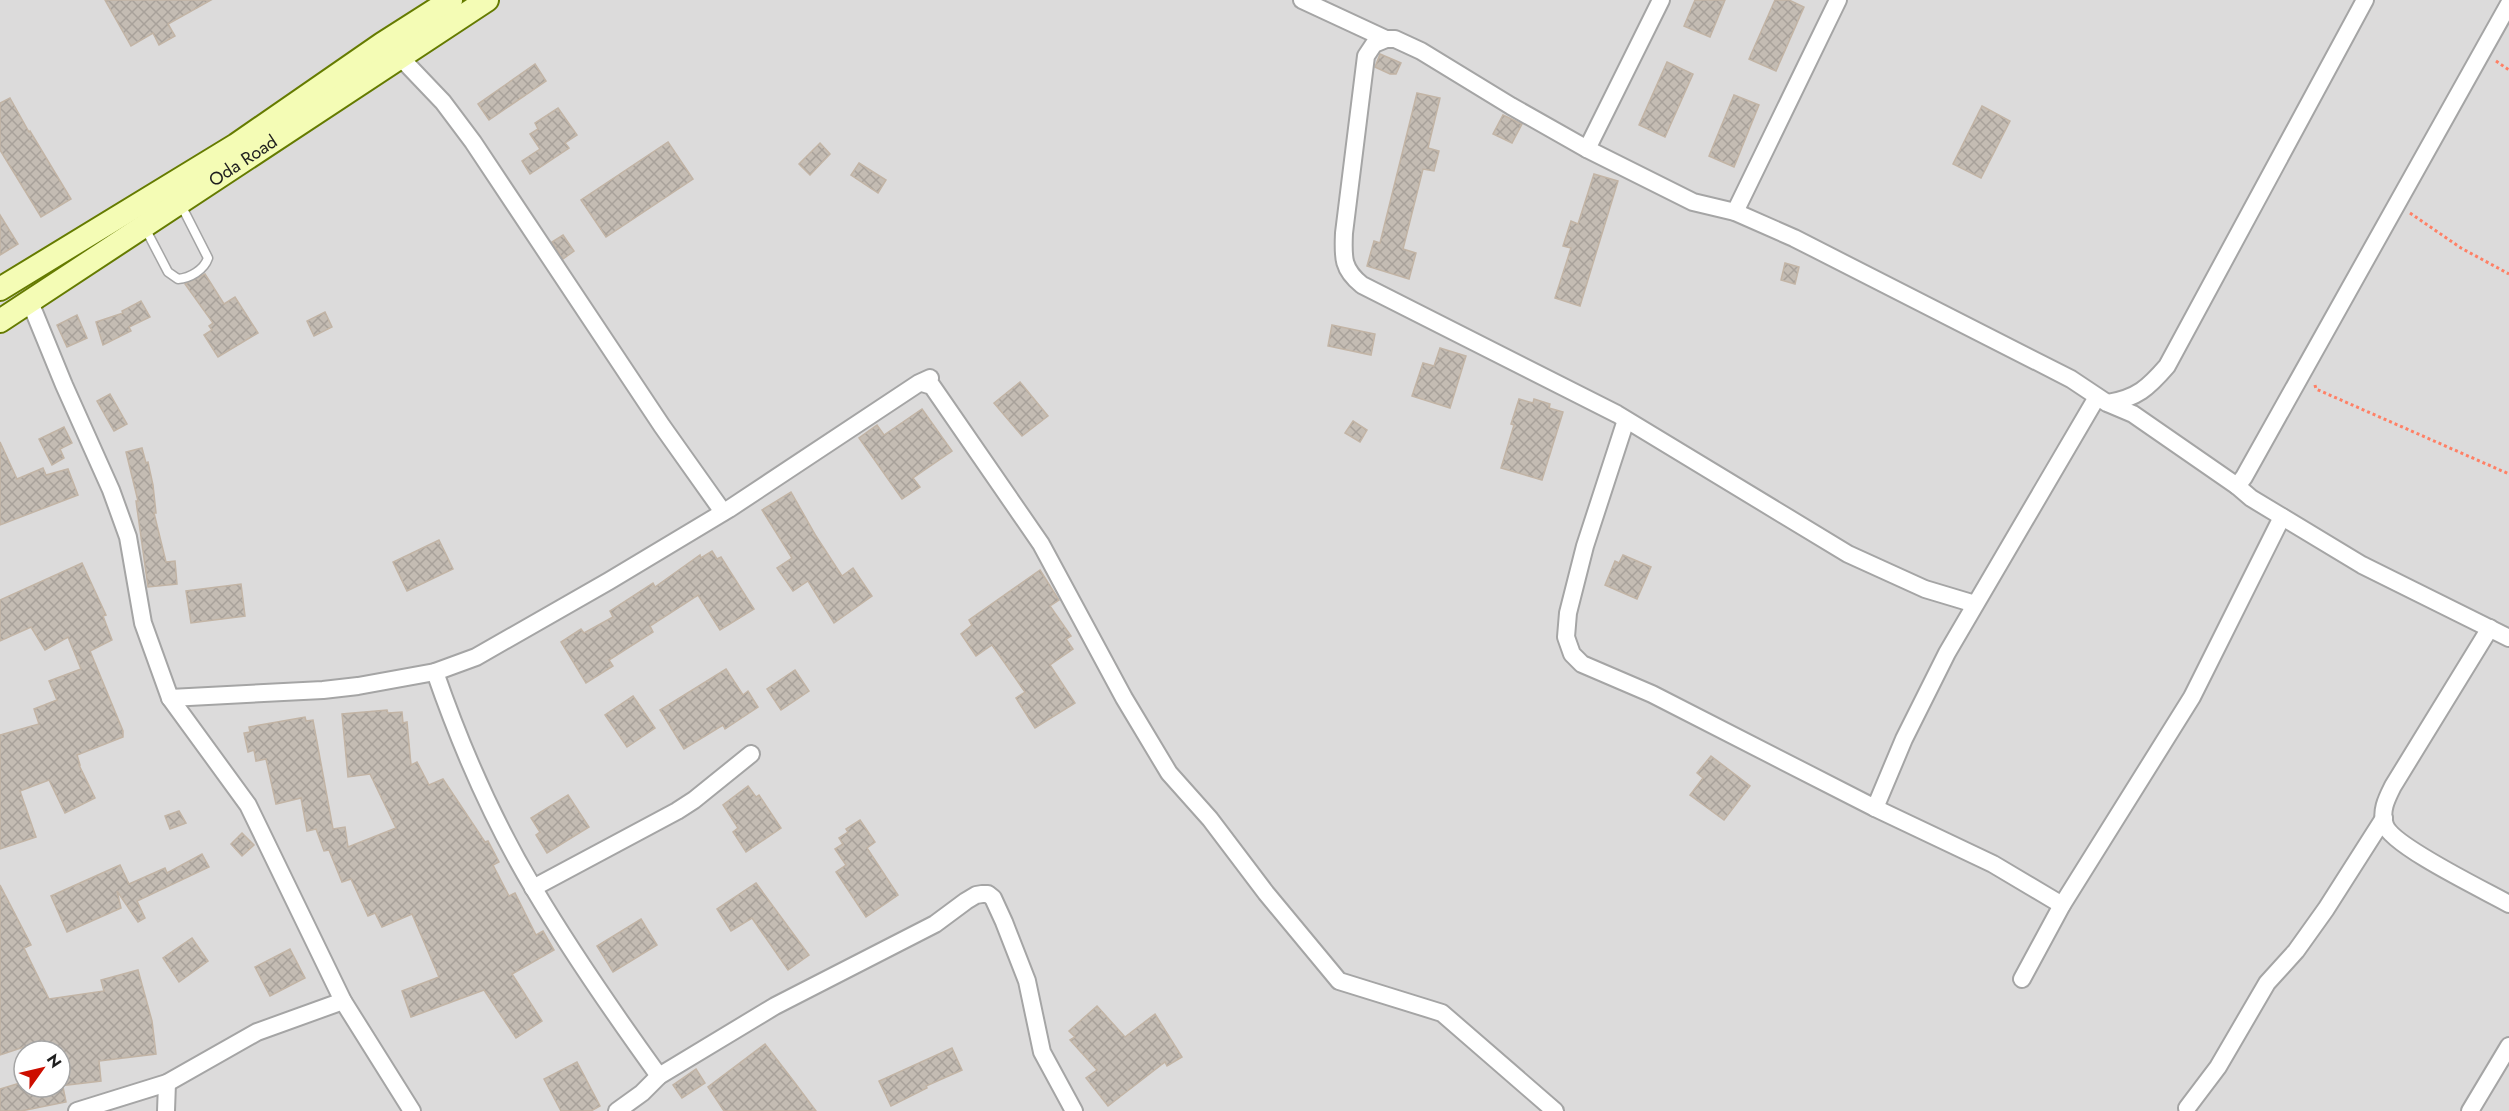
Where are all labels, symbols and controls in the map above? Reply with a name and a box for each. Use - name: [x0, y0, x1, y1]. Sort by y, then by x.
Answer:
- street label: Oda Road: [203, 129, 282, 193]
- north arrow: [12, 1039, 72, 1099]
- text: N: [41, 1049, 67, 1073]

